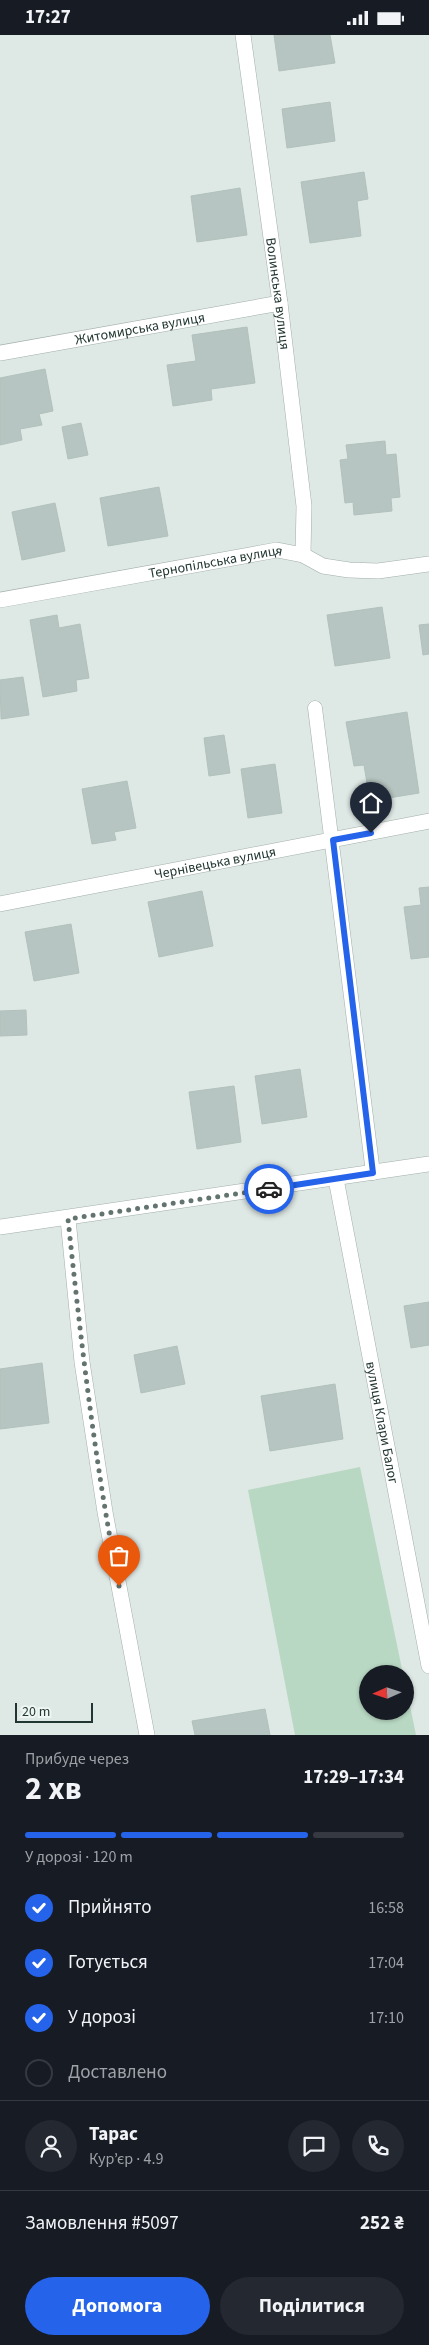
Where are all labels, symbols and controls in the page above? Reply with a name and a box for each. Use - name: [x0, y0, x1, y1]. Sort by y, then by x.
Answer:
- text: 17:27: [25, 4, 71, 31]
- street label: Волинська вулиця: [260, 236, 294, 351]
- street label: Житомирська вулиця: [73, 308, 207, 350]
- street label: Тернопільська вулиця: [147, 541, 284, 584]
- pin: [350, 782, 392, 833]
- icon: home: [357, 789, 385, 817]
- street label: Чернівецька вулиця: [153, 842, 278, 885]
- courier: [244, 1164, 294, 1214]
- icon: car: [255, 1175, 283, 1203]
- street label: вулиця Клари Балог: [360, 1360, 403, 1486]
- pin: [98, 1535, 140, 1586]
- icon: bag: [105, 1542, 133, 1570]
- north arrow: [359, 1665, 414, 1720]
- map controls: [359, 1665, 414, 1720]
- scale bar: [15, 1700, 92, 1723]
- text: 20 m: [22, 1702, 50, 1722]
- text: Прибуде через: [25, 1748, 129, 1770]
- text: 17:29–17:34: [303, 1764, 404, 1791]
- text: 2 хв: [25, 1766, 82, 1812]
- text: У дорозі · 120 m: [25, 1846, 133, 1868]
- icon: check: [25, 1894, 53, 1922]
- text: Прийнято: [68, 1894, 152, 1921]
- text: 16:58: [368, 1897, 404, 1919]
- icon: check: [25, 1949, 53, 1977]
- text: Готується: [68, 1949, 148, 1976]
- text: 17:04: [368, 1952, 404, 1974]
- icon: check: [25, 2004, 53, 2032]
- text: У дорозі: [68, 2004, 136, 2031]
- text: 17:10: [368, 2007, 404, 2029]
- text: Доставлено: [68, 2059, 167, 2086]
- button: person: [25, 2120, 77, 2172]
- button: chat: [288, 2120, 340, 2172]
- button: phone: [352, 2120, 404, 2172]
- text: Тарас: [89, 2121, 138, 2148]
- text: Кур’єр · 4.9: [89, 2148, 163, 2170]
- text: Замовлення #5097: [25, 2210, 179, 2237]
- text: 252 ₴: [360, 2210, 404, 2237]
- button: Допомога: [25, 2277, 210, 2335]
- button: Поділитися: [220, 2277, 404, 2335]

